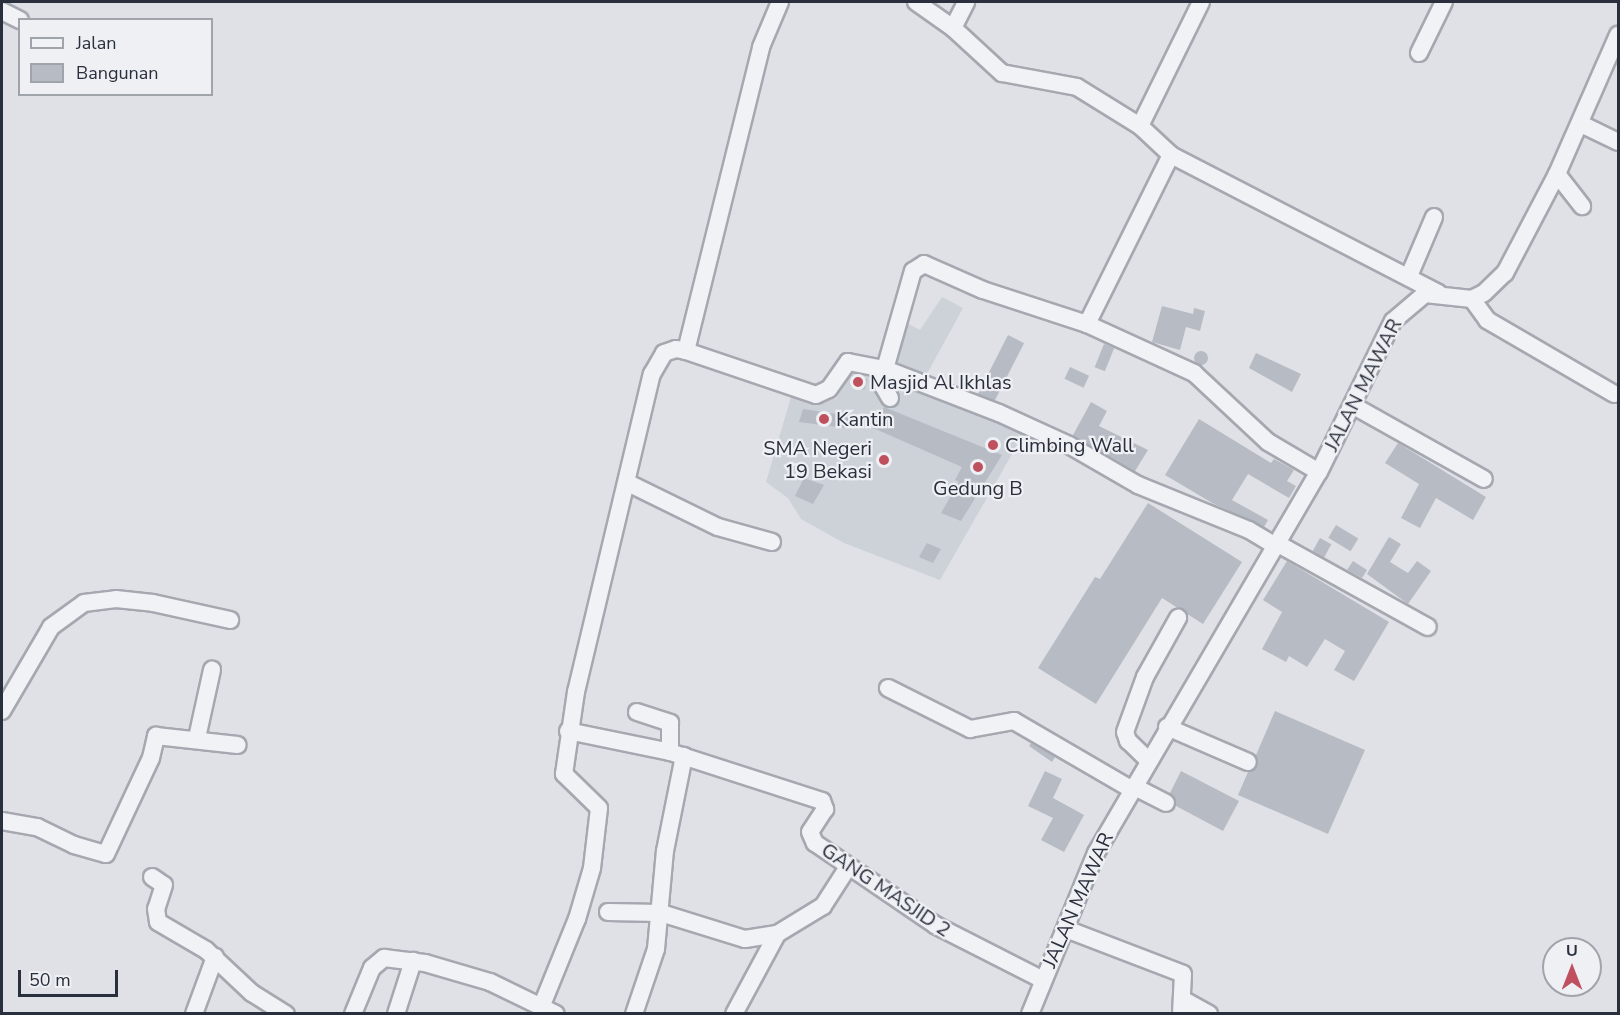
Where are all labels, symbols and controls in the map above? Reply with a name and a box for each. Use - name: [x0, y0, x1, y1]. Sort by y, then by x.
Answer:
- legend: [18, 18, 213, 96]
- text: Jalan: [76, 31, 116, 55]
- text: Bangunan: [76, 61, 159, 85]
- street label: JALAN MAWAR: [1319, 315, 1407, 455]
- place label: Masjid Al Ikhlas: [870, 370, 1012, 394]
- marker: Masjid Al Ikhlas: [851, 375, 865, 389]
- place label: Kantin: [836, 407, 893, 431]
- marker: Kantin: [817, 412, 831, 426]
- place label: Climbing Wall: [1005, 433, 1134, 457]
- place label: SMA Negeri 19 Bekasi: [763, 436, 872, 483]
- marker: Climbing Wall: [986, 438, 1000, 452]
- marker: SMA Negeri 19 Bekasi: [877, 453, 891, 467]
- marker: Gedung B: [971, 460, 985, 474]
- place label: Gedung B: [933, 476, 1023, 500]
- street label: JALAN MAWAR: [1037, 829, 1119, 971]
- street label: GANG MASJID 2: [817, 838, 955, 942]
- north arrow: [1542, 937, 1602, 997]
- text: U: [1566, 940, 1578, 962]
- scale bar: [21, 958, 122, 996]
- text: 50 m: [29, 968, 71, 992]

